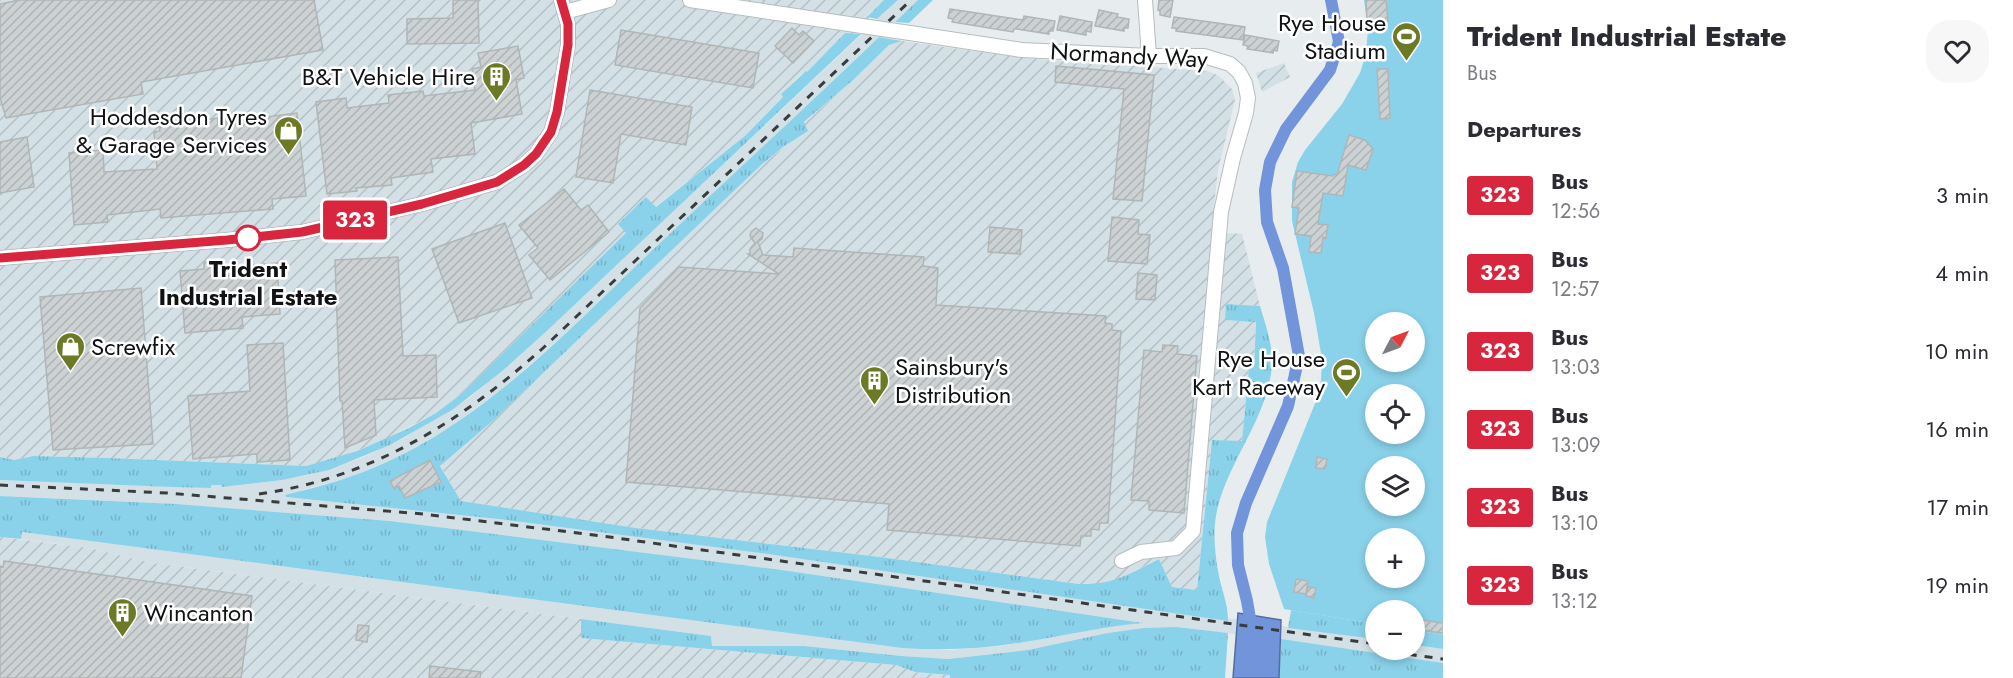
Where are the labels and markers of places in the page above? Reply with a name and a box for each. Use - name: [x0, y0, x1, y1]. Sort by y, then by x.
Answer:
- place label: Rye House Stadium: [1278, 5, 1386, 68]
- sports icon: Rye House Stadium: [1391, 20, 1423, 62]
- place label: B&T Vehicle Hire: [302, 59, 475, 94]
- building icon: B&T Vehicle Hire: [480, 60, 512, 102]
- place label: Hoddesdon Tyres & Garage Services: [76, 99, 267, 162]
- shop icon: Hoddesdon Tyres & Garage Services: [272, 114, 304, 156]
- marker: Trident Industrial Estate: [235, 225, 261, 251]
- place label: Trident Industrial Estate: [158, 251, 338, 314]
- place label: Screwfix: [91, 329, 176, 364]
- shop icon: Screwfix: [54, 330, 86, 372]
- place label: Rye House Kart Raceway: [1192, 341, 1325, 404]
- place label: Sainsbury's Distribution: [895, 349, 1011, 412]
- sports icon: Rye House Kart Raceway: [1330, 356, 1362, 398]
- building icon: Sainsbury's Distribution: [858, 364, 890, 406]
- place label: Wincanton: [144, 595, 254, 630]
- building icon: Wincanton: [107, 596, 139, 638]

